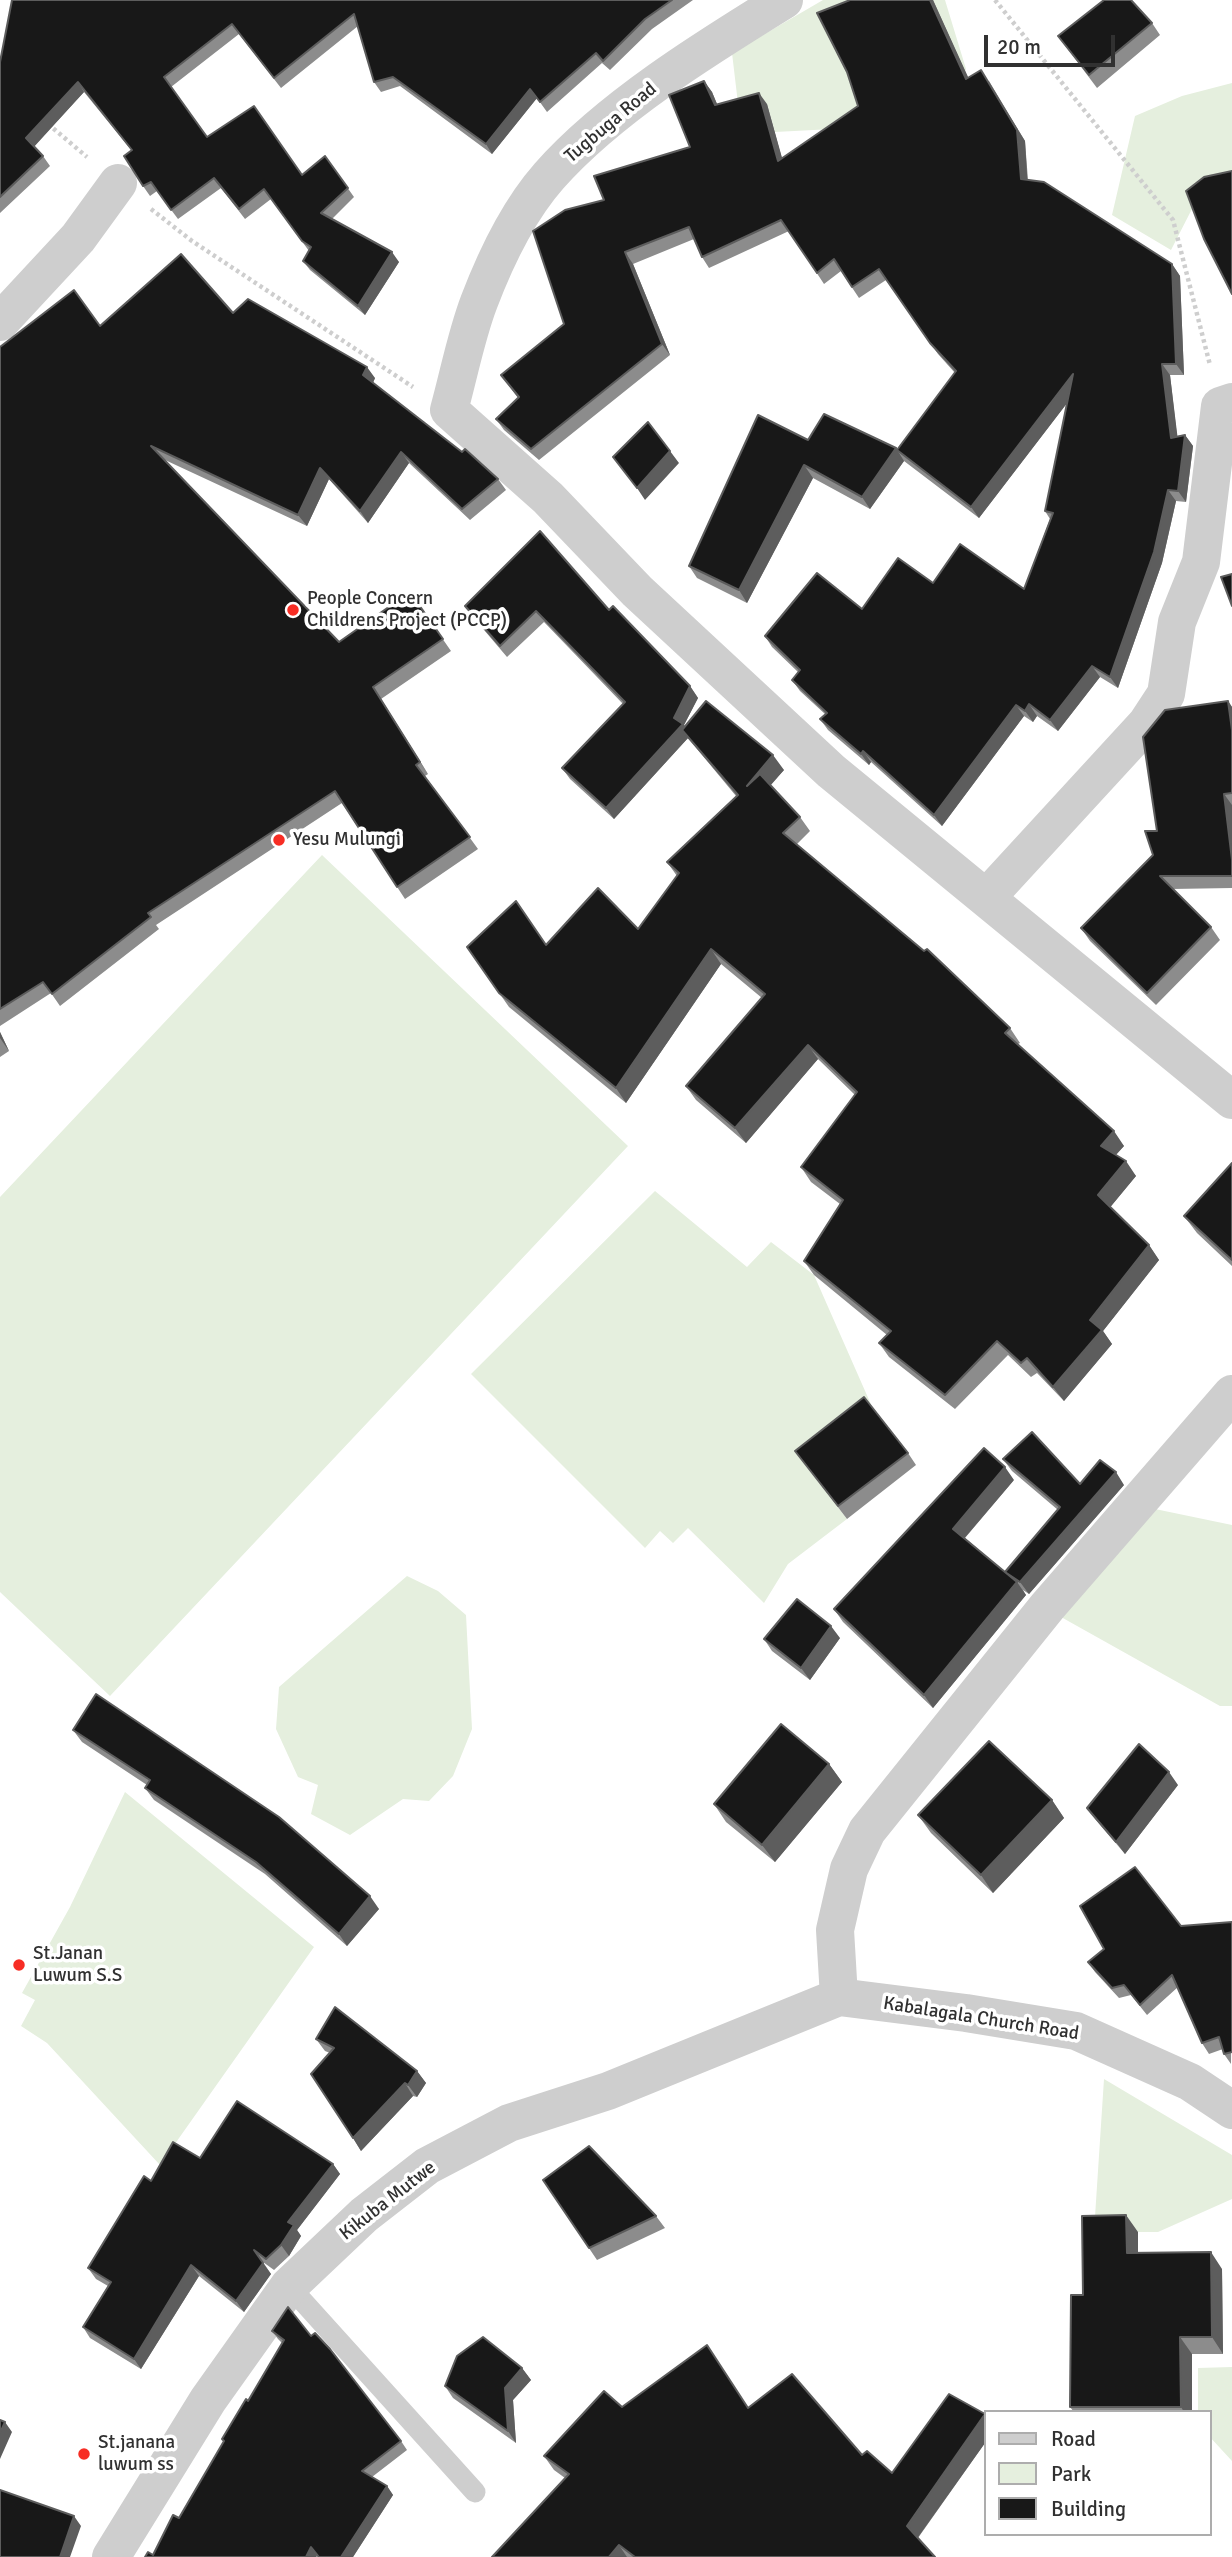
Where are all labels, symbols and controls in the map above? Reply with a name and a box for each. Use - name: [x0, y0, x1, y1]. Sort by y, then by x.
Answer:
- scale bar: [987, 21, 1118, 65]
- text: 20 m: [997, 34, 1041, 60]
- street label: Tugbuga Road: [560, 78, 662, 168]
- place label: People Concern Childrens Project (PCCP): [307, 588, 507, 632]
- marker: People Concern Childrens Project (PCCP): [285, 602, 301, 618]
- place label: Yesu Mulungi: [293, 829, 401, 851]
- marker: Yesu Mulungi: [271, 832, 287, 848]
- place label: St.Janan Luwum S.S: [33, 1943, 122, 1987]
- marker: St.Janan Luwum S.S: [11, 1957, 27, 1973]
- street label: Kabalagala Church Road: [882, 1992, 1080, 2046]
- street label: Kikuba Mutwe: [336, 2156, 440, 2246]
- legend: [984, 2410, 1211, 2536]
- text: Road: [1051, 2426, 1096, 2452]
- place label: St.janana luwum ss: [98, 2432, 175, 2476]
- marker: St.janana luwum ss: [76, 2446, 92, 2462]
- text: Park: [1051, 2461, 1091, 2487]
- text: Building: [1051, 2496, 1126, 2522]

